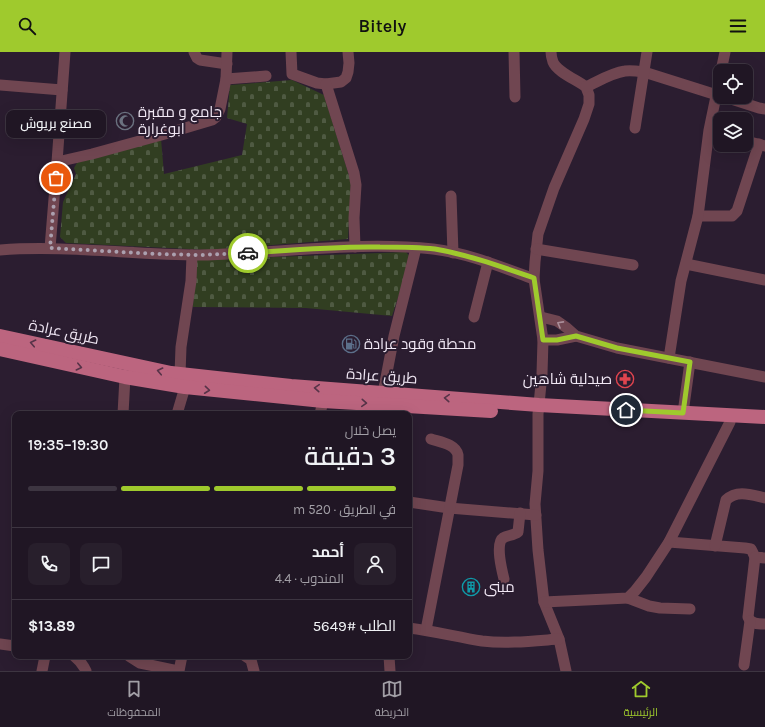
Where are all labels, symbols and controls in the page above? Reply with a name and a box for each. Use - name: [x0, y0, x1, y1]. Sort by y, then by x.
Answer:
- icon: search: [16, 15, 38, 37]
- text: Bitely: [359, 15, 407, 37]
- icon: menu: [727, 15, 749, 37]
- map controls: [713, 64, 753, 152]
- button: locate: [713, 64, 753, 104]
- place label: جامع و مقبرة ابوغرارة: [138, 103, 222, 138]
- callout: مصنع بريوش: [6, 110, 106, 138]
- mosque icon: جامع و مقبرة ابوغرارة: [115, 111, 135, 131]
- button: layers: [713, 112, 753, 152]
- text: مصنع بريوش: [20, 116, 92, 131]
- pin: [39, 161, 73, 195]
- icon: bag: [45, 167, 67, 189]
- courier: [228, 233, 268, 273]
- icon: car: [237, 242, 259, 264]
- street label: طريق عرادة: [27, 316, 101, 349]
- one-way arrow: [557, 321, 564, 328]
- fuel station icon: محطة وقود عرادة: [341, 334, 361, 354]
- place label: محطة وقود عرادة: [364, 335, 476, 353]
- one-way arrow: [30, 340, 36, 348]
- one-way arrow: [76, 362, 82, 370]
- street label: طريق عرادة: [346, 365, 418, 388]
- one-way arrow: [157, 367, 163, 375]
- pharmacy icon: صيدلية شاهين: [615, 369, 635, 389]
- place label: صيدلية شاهين: [523, 370, 612, 389]
- one-way arrow: [314, 384, 320, 393]
- one-way arrow: [204, 385, 210, 394]
- pin: [609, 393, 643, 427]
- one-way arrow: [444, 394, 450, 403]
- one-way arrow: [361, 399, 367, 408]
- icon: home: [615, 399, 637, 421]
- text: يصل خلال: [345, 423, 396, 438]
- text: 19:30–19:35: [28, 436, 108, 454]
- text: 3 دقيقة: [304, 441, 396, 472]
- text: في الطريق · 520 m: [293, 502, 396, 517]
- button: phone: [28, 543, 70, 585]
- button: chat: [80, 543, 122, 585]
- text: أحمد: [312, 543, 344, 561]
- button: person: [354, 543, 396, 585]
- text: المندوب · 4.4: [275, 571, 344, 586]
- building icon: مبنى: [461, 577, 481, 597]
- place label: مبنى: [484, 578, 515, 597]
- text: $13.89: [28, 617, 75, 635]
- text: الطلب #5649: [313, 617, 396, 635]
- tab: المحفوظات: [107, 678, 161, 722]
- tab: الخريطة: [375, 678, 409, 722]
- tab: الرئيسية: [623, 678, 658, 722]

